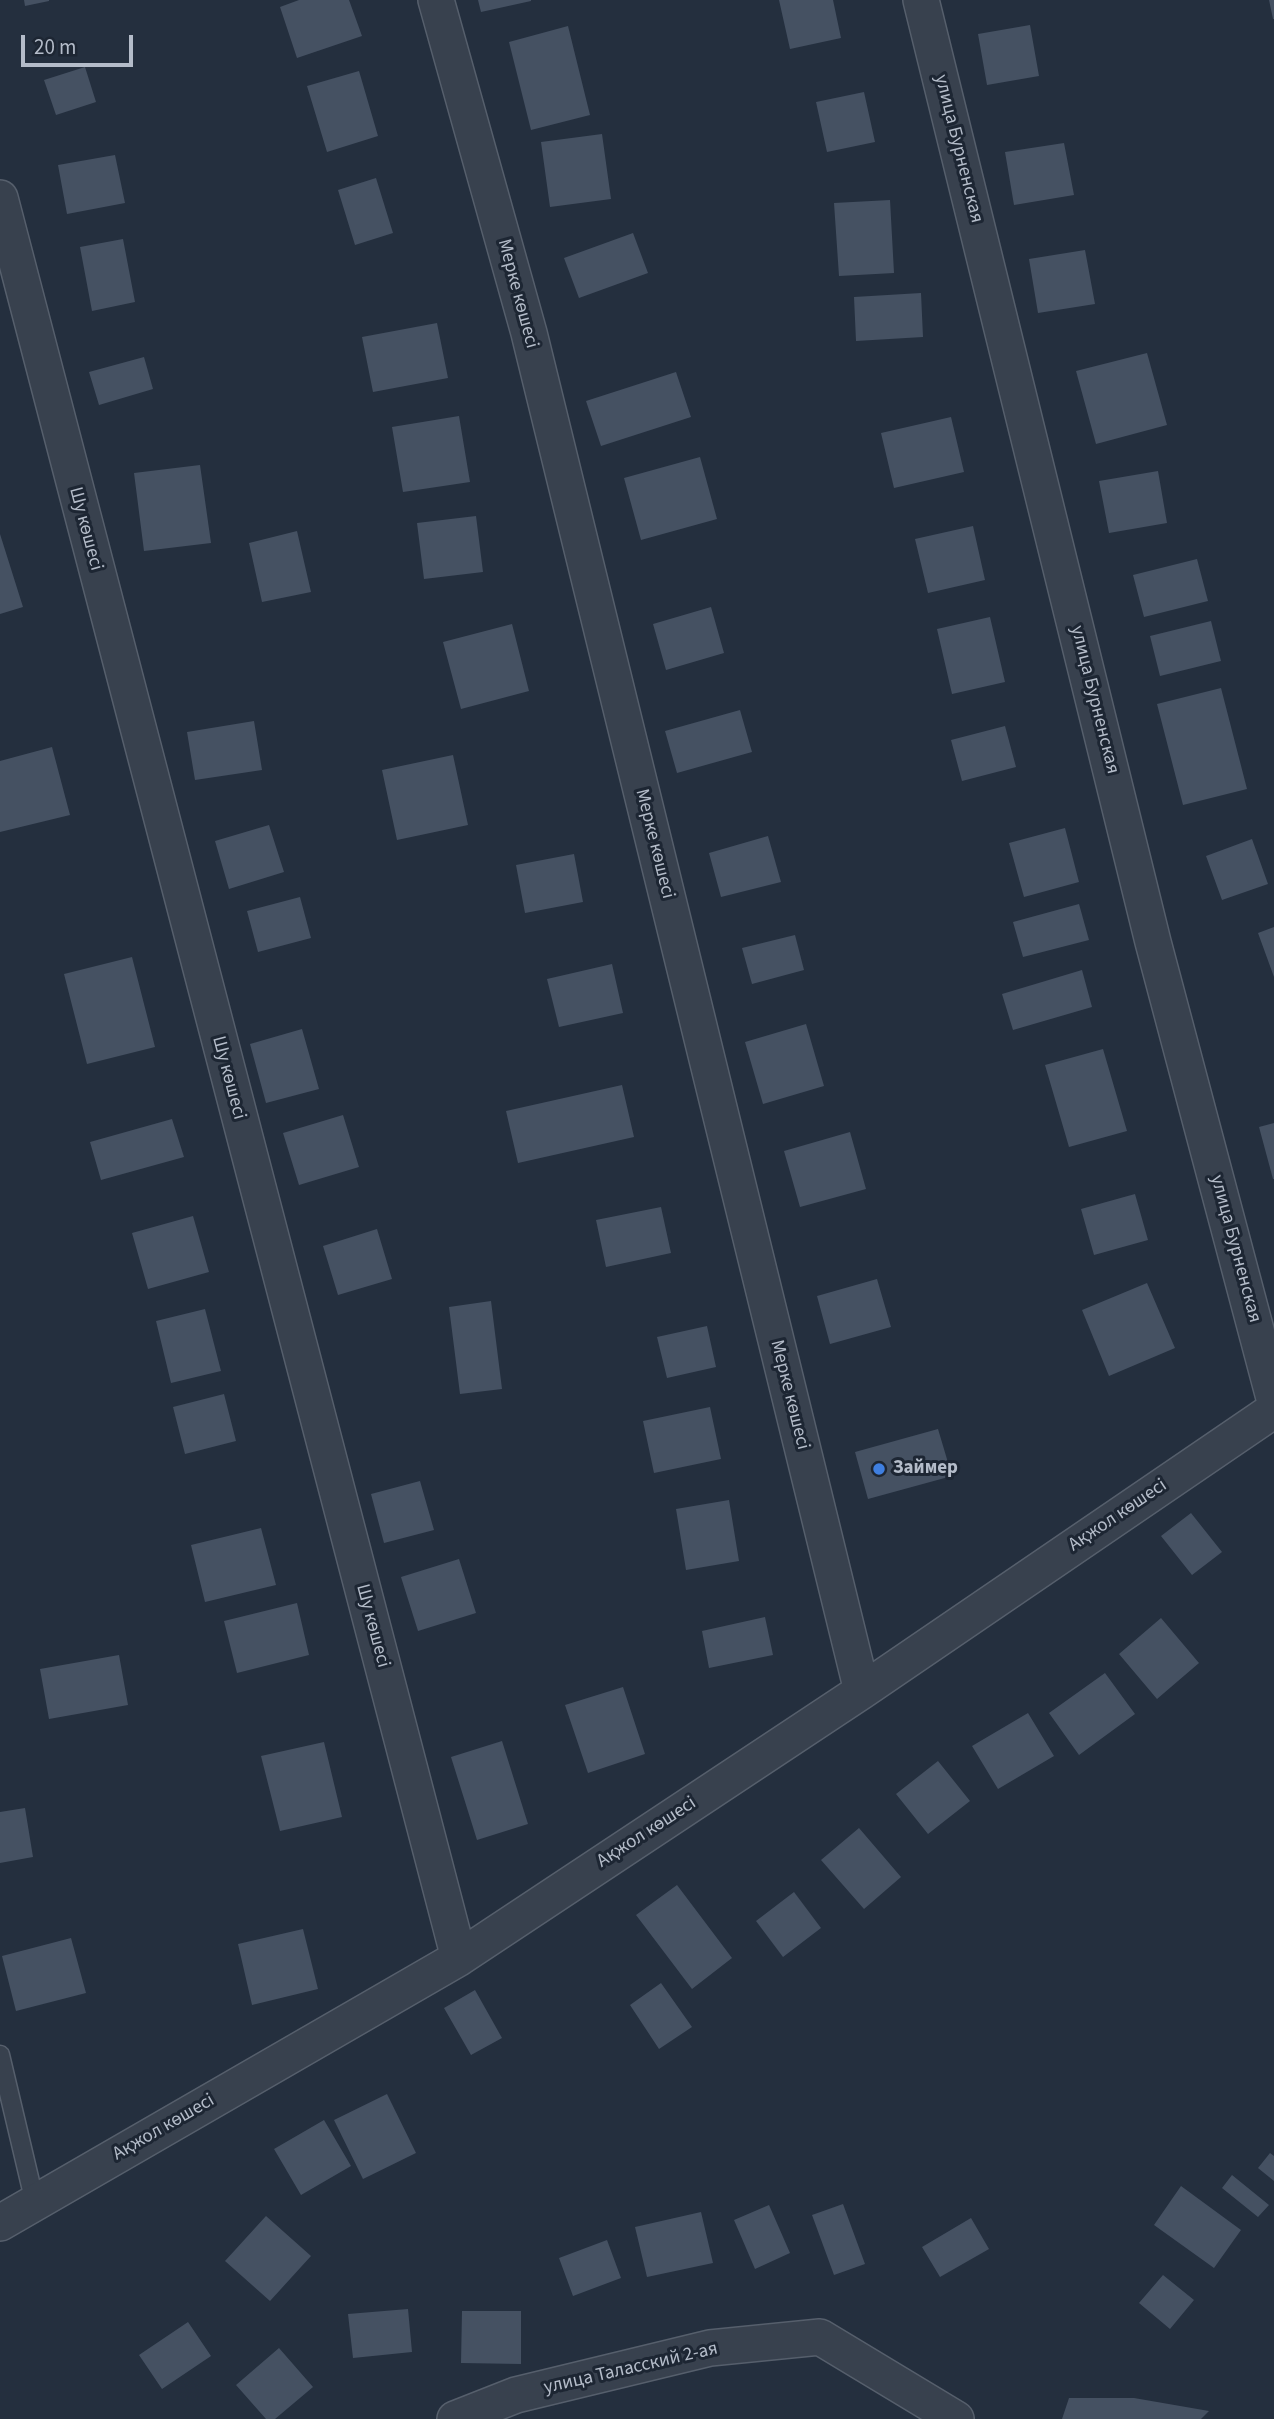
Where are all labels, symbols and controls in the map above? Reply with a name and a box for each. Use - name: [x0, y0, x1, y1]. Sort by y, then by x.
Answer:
- scale bar: [24, 21, 136, 65]
- text: 20 m: [34, 32, 76, 62]
- street label: улица Бурненская: [929, 73, 987, 225]
- street label: Мерке көшесі: [491, 237, 543, 351]
- street label: Шу көшесі: [63, 485, 107, 573]
- street label: улица Бурненская: [1065, 624, 1123, 776]
- street label: Мерке көшесі: [629, 787, 679, 901]
- street label: Шу көшесі: [206, 1034, 250, 1122]
- street label: улица Бурненская: [1204, 1173, 1266, 1325]
- street label: Мерке көшесі: [764, 1338, 814, 1452]
- place label: Займер: [893, 1458, 958, 1480]
- marker: Займер: [871, 1461, 887, 1477]
- street label: Ақжол көшесі: [1064, 1475, 1172, 1557]
- street label: Шу көшесі: [350, 1582, 394, 1670]
- street label: Ақжол көшесі: [593, 1792, 701, 1874]
- street label: Ақжол көшесі: [109, 2090, 219, 2166]
- street label: улица Таласский 2-ая: [542, 2338, 720, 2400]

